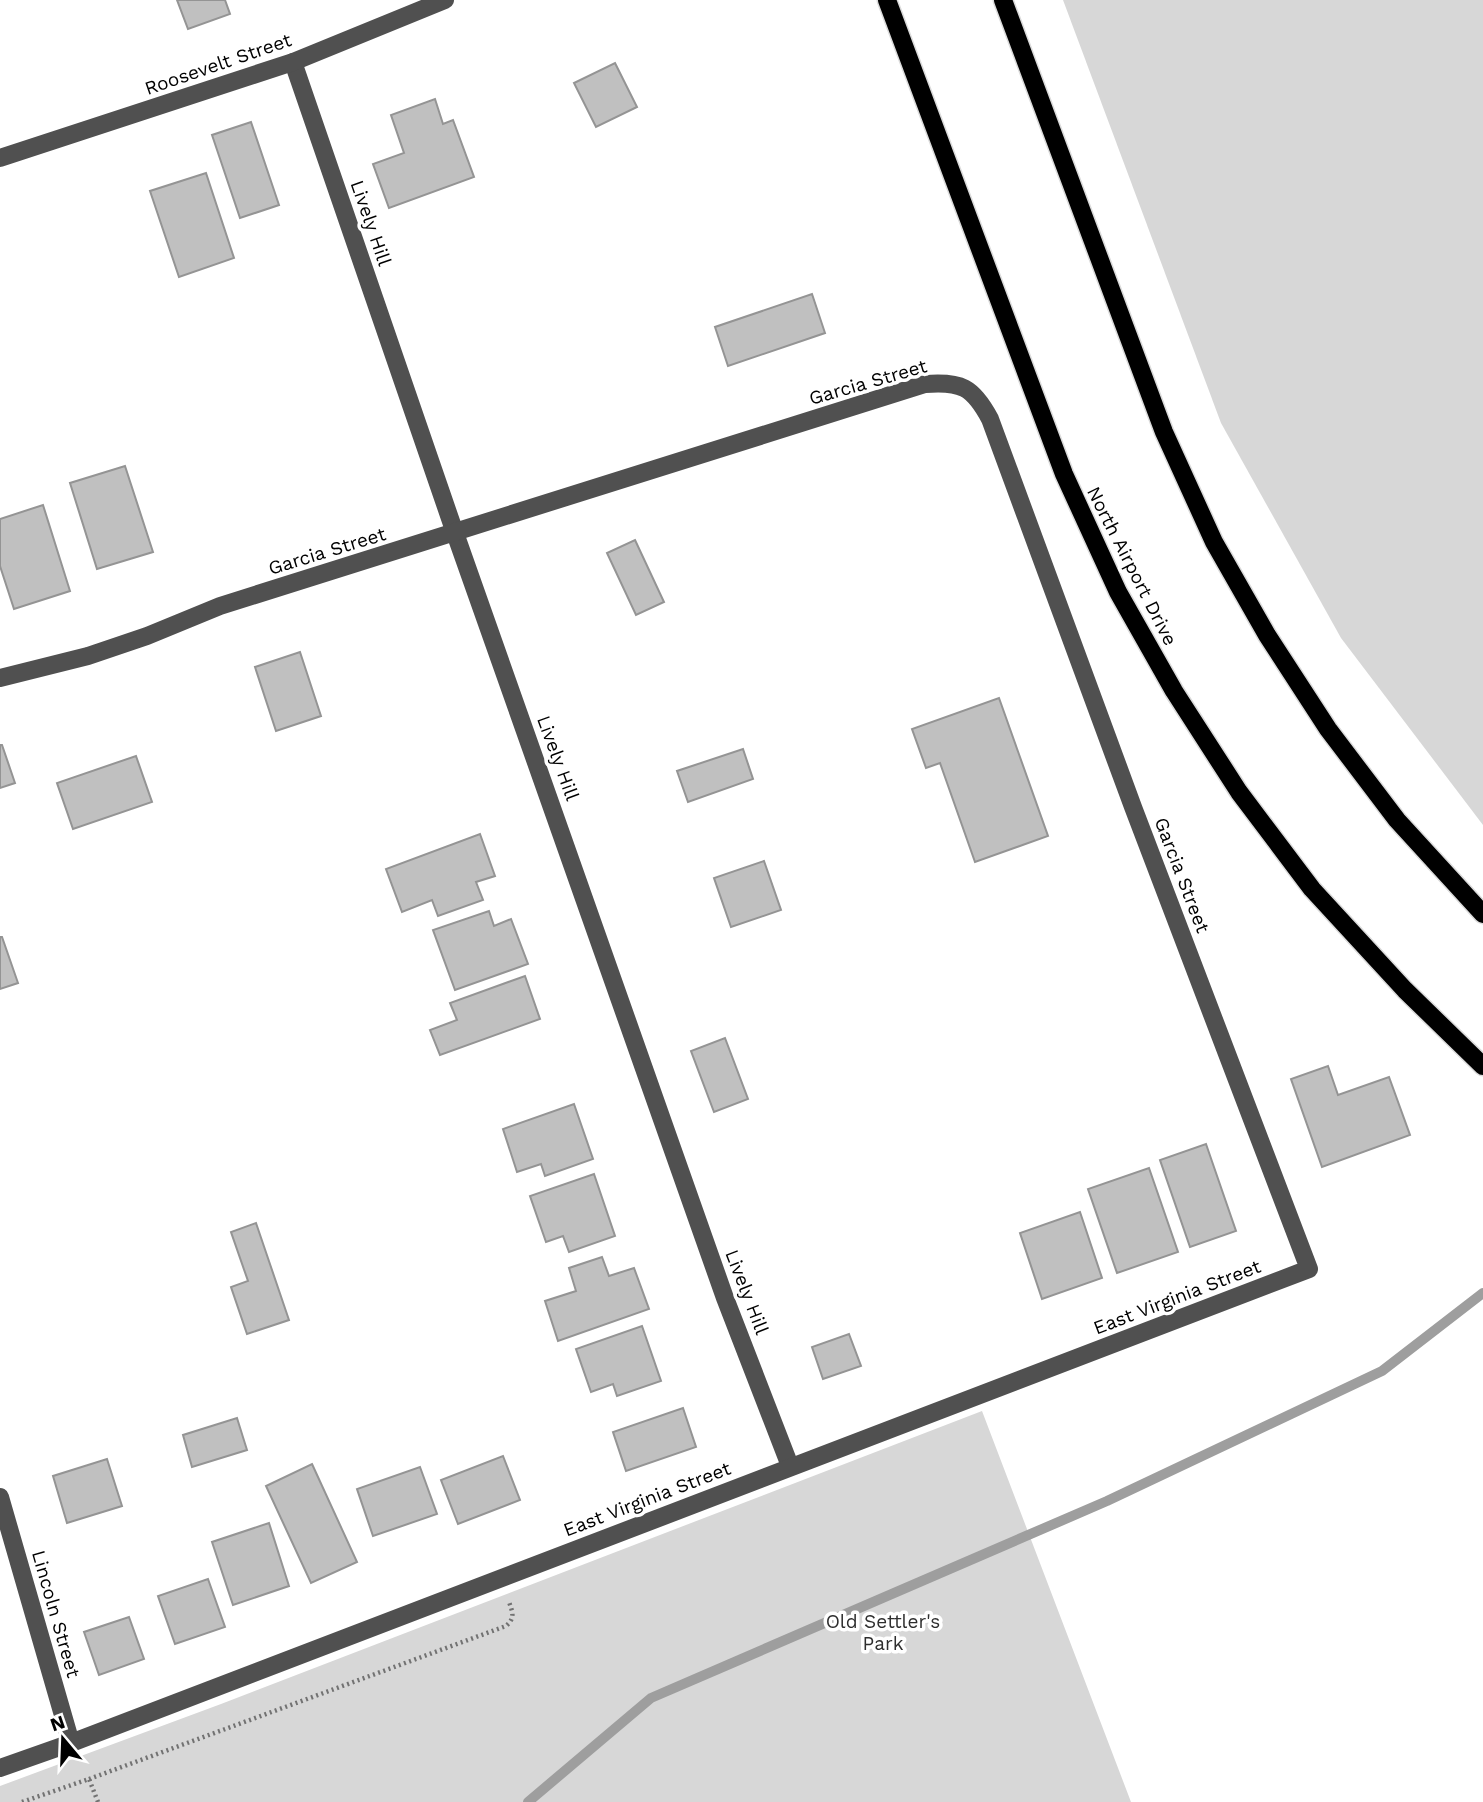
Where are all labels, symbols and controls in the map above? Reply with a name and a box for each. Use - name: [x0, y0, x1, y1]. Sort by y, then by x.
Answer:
- street label: Roosevelt Street: [142, 28, 294, 100]
- street label: Lively Hill: [346, 177, 396, 269]
- street label: Garcia Street: [806, 354, 930, 410]
- street label: North Airport Drive: [1082, 483, 1182, 649]
- street label: Garcia Street: [265, 522, 389, 580]
- street label: Lively Hill: [532, 712, 584, 804]
- street label: Garcia Street: [1149, 814, 1215, 936]
- street label: Lively Hill: [720, 1246, 774, 1338]
- street label: East Virginia Street: [1090, 1254, 1264, 1340]
- street label: East Virginia Street: [560, 1456, 734, 1542]
- street label: Lincoln Street: [27, 1548, 85, 1680]
- park label: Old Settler's Park: [826, 1610, 940, 1655]
- north arrow: [28, 1704, 98, 1774]
- text: N: [47, 1710, 68, 1737]

